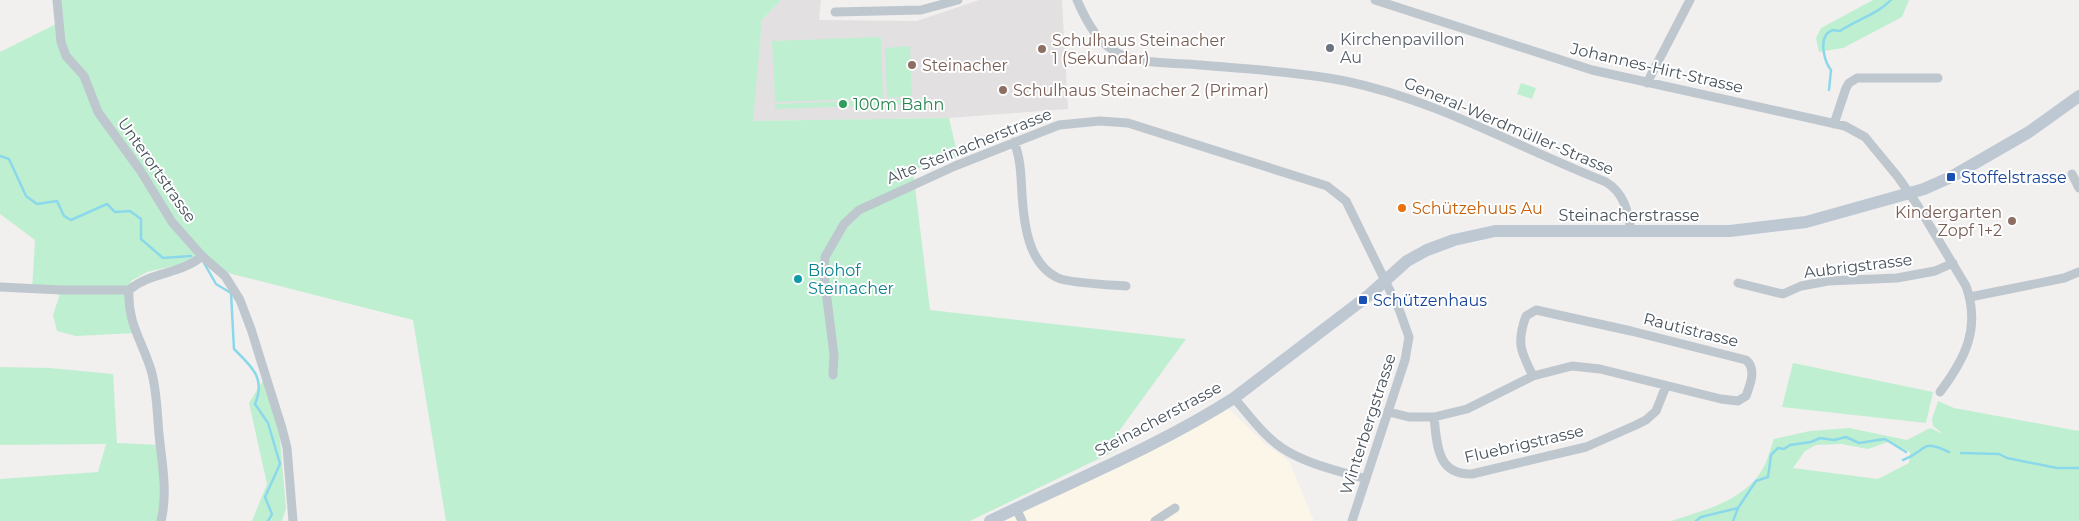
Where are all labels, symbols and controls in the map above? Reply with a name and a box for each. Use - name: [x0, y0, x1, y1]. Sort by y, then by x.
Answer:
- place label: Kirchenpavillon Au: [1340, 30, 1465, 67]
- place label: Schulhaus Steinacher 1 (Sekundar): [1052, 31, 1226, 68]
- street label: Johannes-Hirt-Strasse: [1568, 39, 1745, 97]
- marker: Kirchenpavillon Au: [1324, 42, 1336, 54]
- marker: Schulhaus Steinacher 1 (Sekundar): [1036, 43, 1048, 55]
- place label: Steinacher: [922, 56, 1008, 75]
- marker: Steinacher: [906, 59, 918, 71]
- street label: General-Werdmüller-Strasse: [1401, 73, 1617, 179]
- place label: Schulhaus Steinacher 2 (Primar): [1013, 81, 1269, 100]
- marker: Schulhaus Steinacher 2 (Primar): [997, 84, 1009, 96]
- place label: 100m Bahn: [853, 95, 944, 114]
- marker: 100m Bahn: [837, 98, 849, 110]
- street label: Alte Steinacherstrasse: [884, 104, 1054, 188]
- street label: Unterortstrasse: [114, 114, 200, 226]
- place label: Stoffelstrasse: [1961, 168, 2067, 187]
- marker: Stoffelstrasse: [1945, 171, 1957, 183]
- place label: Schützehuus Au: [1412, 199, 1543, 218]
- marker: Schützehuus Au: [1396, 202, 1408, 214]
- place label: Kindergarten Zopf 1+2: [1895, 203, 2002, 240]
- street label: Steinacherstrasse: [1559, 206, 1699, 225]
- marker: Kindergarten Zopf 1+2: [2006, 215, 2018, 227]
- street label: Aubrigstrasse: [1803, 250, 1913, 282]
- place label: Biohof Steinacher: [808, 261, 894, 298]
- marker: Biohof Steinacher: [792, 273, 804, 285]
- place label: Schützenhaus: [1373, 291, 1487, 310]
- marker: Schützenhaus: [1357, 294, 1369, 306]
- street label: Rautistrasse: [1642, 309, 1740, 351]
- street label: Winterbergstrasse: [1336, 351, 1400, 497]
- street label: Steinacherstrasse: [1091, 378, 1225, 460]
- street label: Fluebrigstrasse: [1462, 421, 1586, 467]

